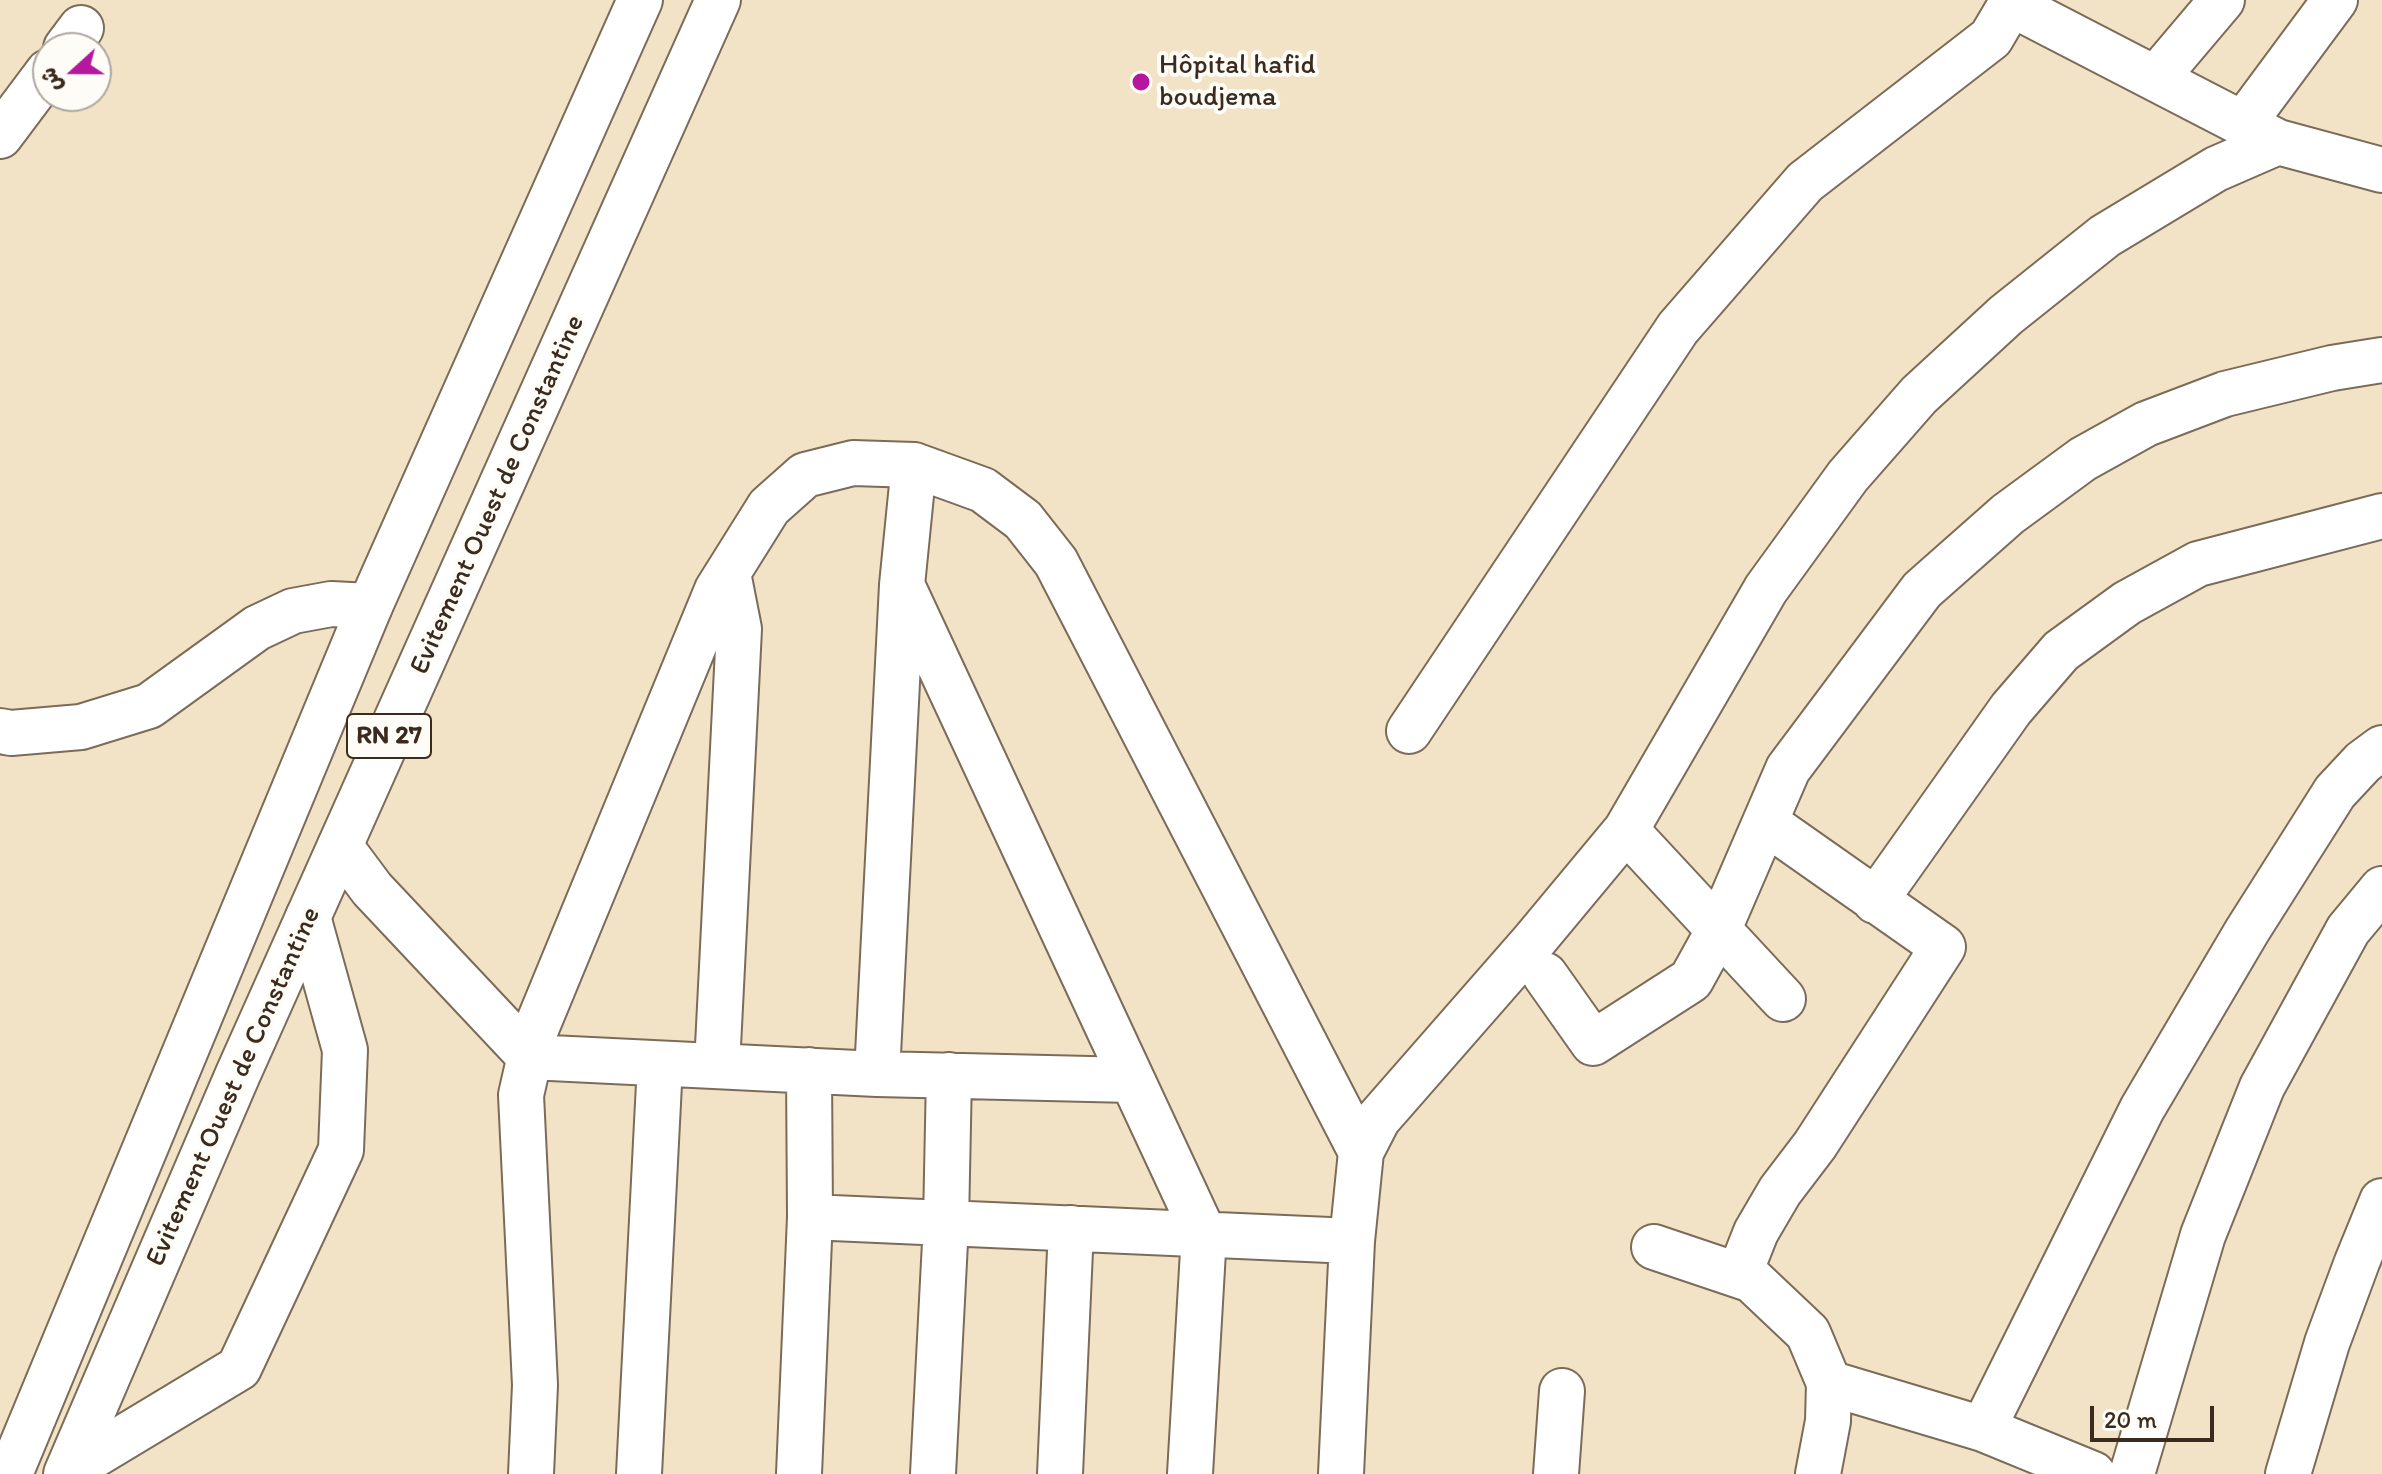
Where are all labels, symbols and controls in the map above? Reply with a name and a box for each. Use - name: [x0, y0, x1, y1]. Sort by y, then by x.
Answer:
- north arrow: [32, 32, 112, 112]
- place label: Hôpital hafid boudjema: [1159, 49, 1316, 115]
- text: ش: [34, 64, 68, 96]
- marker: Hôpital hafid boudjema: [1130, 71, 1152, 93]
- street label: Evitement Ouest de Constantine: [403, 310, 593, 680]
- road number: RN 27: [347, 714, 431, 758]
- street label: Evitement Ouest de Constantine: [139, 902, 329, 1272]
- scale bar: [2094, 1390, 2218, 1440]
- text: 20 m: [2104, 1405, 2157, 1434]

